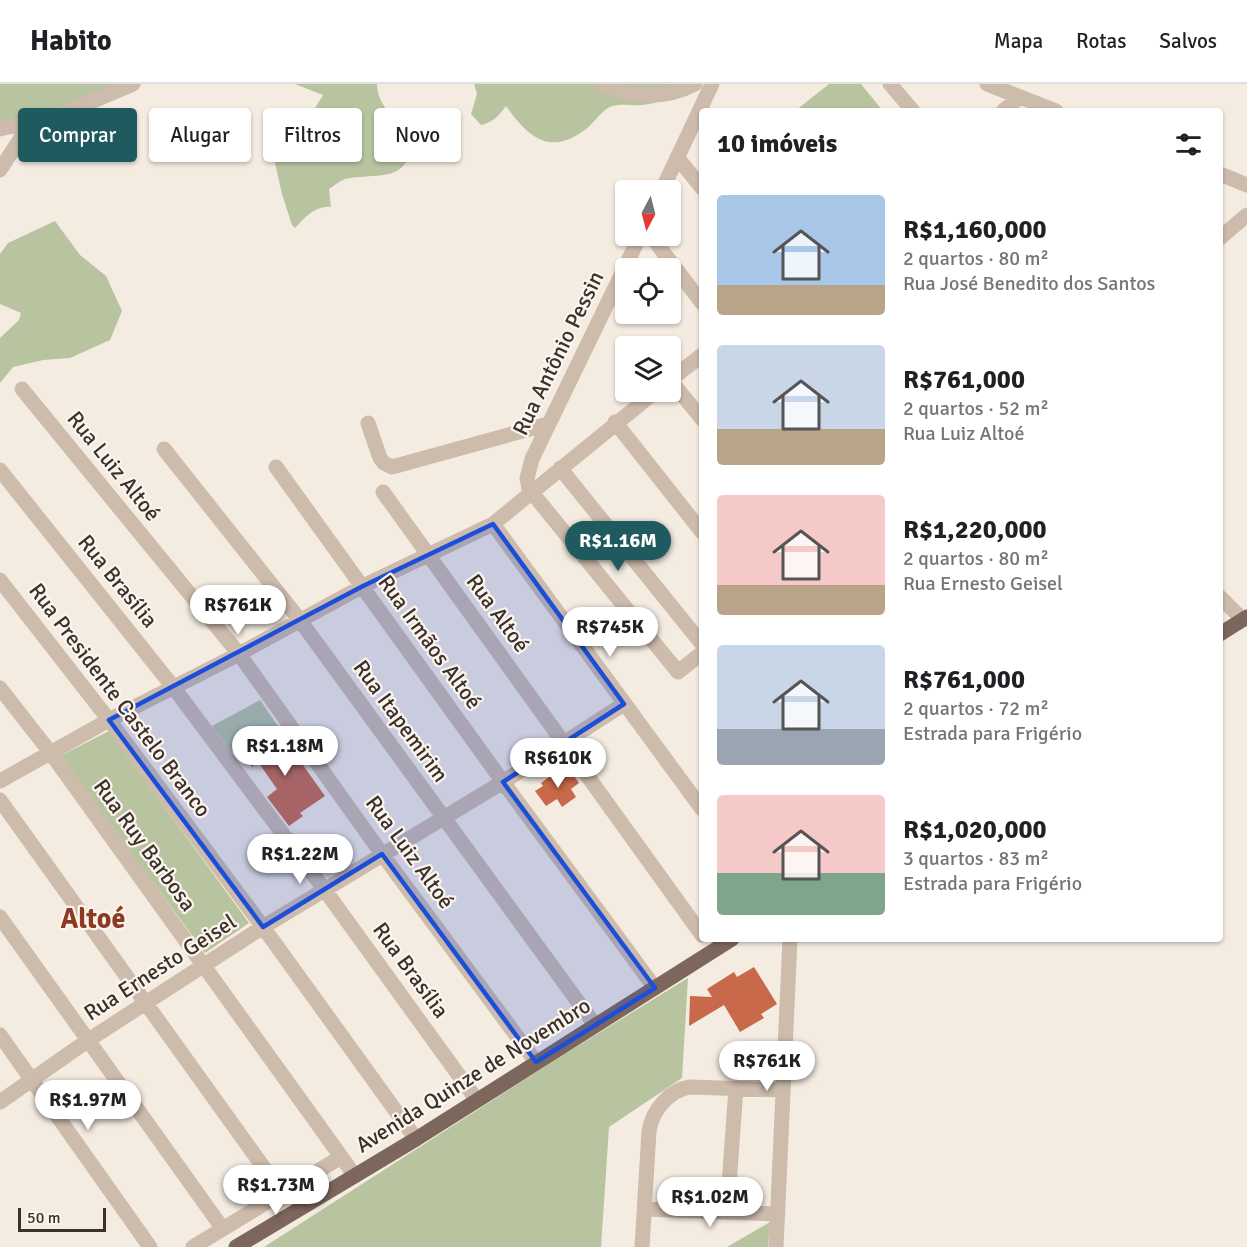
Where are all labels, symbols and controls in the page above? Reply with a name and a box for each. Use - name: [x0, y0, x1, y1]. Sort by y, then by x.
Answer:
- text: Habito: [30, 24, 112, 58]
- text: Mapa: [994, 28, 1043, 54]
- text: Rotas: [1076, 28, 1126, 54]
- text: Salvos: [1159, 28, 1217, 54]
- chip: Comprar: [18, 108, 137, 162]
- chip: Alugar: [149, 108, 251, 162]
- chip: Filtros: [263, 108, 362, 162]
- chip: Novo: [374, 108, 461, 162]
- text: 10 imóveis: [717, 128, 837, 160]
- icon: filters: [1172, 128, 1205, 161]
- north arrow: [615, 180, 681, 246]
- map controls: [615, 180, 681, 402]
- text: R$1,160,000: [903, 214, 1047, 246]
- icon: home: [765, 219, 837, 291]
- text: 2 quartos · 80 m²: [903, 246, 1049, 271]
- button: locate: [615, 258, 681, 324]
- street label: Rua Antônio Pessin: [507, 266, 609, 440]
- text: Rua José Benedito dos Santos: [903, 271, 1155, 296]
- button: layers: [615, 336, 681, 402]
- text: R$761,000: [903, 364, 1025, 396]
- icon: home: [765, 369, 837, 441]
- text: 2 quartos · 52 m²: [903, 396, 1049, 421]
- street label: Rua Luiz Altoé: [61, 406, 167, 526]
- text: Rua Luiz Altoé: [903, 421, 1024, 446]
- text: R$1,220,000: [903, 514, 1047, 546]
- icon: home: [765, 519, 837, 591]
- pin: R$1.16M: [563, 521, 673, 572]
- text: R$1.16M: [579, 528, 657, 553]
- street label: Rua Brasília: [72, 529, 164, 633]
- text: 2 quartos · 80 m²: [903, 546, 1049, 571]
- street label: Rua Altoé: [461, 569, 535, 657]
- street label: Rua Irmãos Altoé: [372, 570, 488, 714]
- text: Rua Ernesto Geisel: [903, 571, 1063, 596]
- street label: Rua Presidente Castelo Branco: [23, 578, 217, 822]
- pin: R$761K: [189, 585, 287, 636]
- text: R$761K: [204, 592, 272, 617]
- pin: R$745K: [561, 607, 659, 658]
- text: R$745K: [576, 614, 644, 639]
- street label: Rua Itapemirim: [348, 655, 454, 787]
- text: R$761,000: [903, 664, 1025, 696]
- icon: home: [765, 669, 837, 741]
- text: 2 quartos · 72 m²: [903, 696, 1049, 721]
- text: Estrada para Frigério: [903, 721, 1082, 746]
- pin: R$1.18M: [230, 726, 340, 777]
- text: R$1.18M: [246, 733, 324, 758]
- pin: R$610K: [509, 738, 607, 789]
- text: R$610K: [524, 745, 592, 770]
- street label: Rua Ruy Barbosa: [88, 774, 202, 916]
- street label: Rua Luiz Altoé: [360, 790, 460, 914]
- text: R$1,020,000: [903, 814, 1047, 846]
- icon: home: [765, 819, 837, 891]
- pin: R$1.22M: [245, 834, 355, 885]
- text: R$1.22M: [261, 841, 339, 866]
- text: 3 quartos · 83 m²: [903, 846, 1049, 871]
- text: Estrada para Frigério: [903, 871, 1082, 896]
- district label: Altoé: [61, 902, 125, 936]
- street label: Rua Ernesto Geisel: [79, 908, 241, 1026]
- street label: Rua Brasília: [367, 917, 455, 1023]
- street label: Avenida Quinze de Novembro: [351, 992, 595, 1158]
- pin: R$761K: [718, 1041, 816, 1092]
- text: R$761K: [733, 1048, 801, 1073]
- pin: R$1.97M: [33, 1080, 143, 1131]
- text: R$1.97M: [49, 1087, 127, 1112]
- pin: R$1.73M: [221, 1165, 331, 1216]
- text: R$1.73M: [237, 1172, 315, 1197]
- pin: R$1.02M: [655, 1177, 765, 1228]
- text: R$1.02M: [671, 1184, 749, 1209]
- scale bar: [18, 1205, 106, 1232]
- text: 50 m: [27, 1208, 61, 1228]

